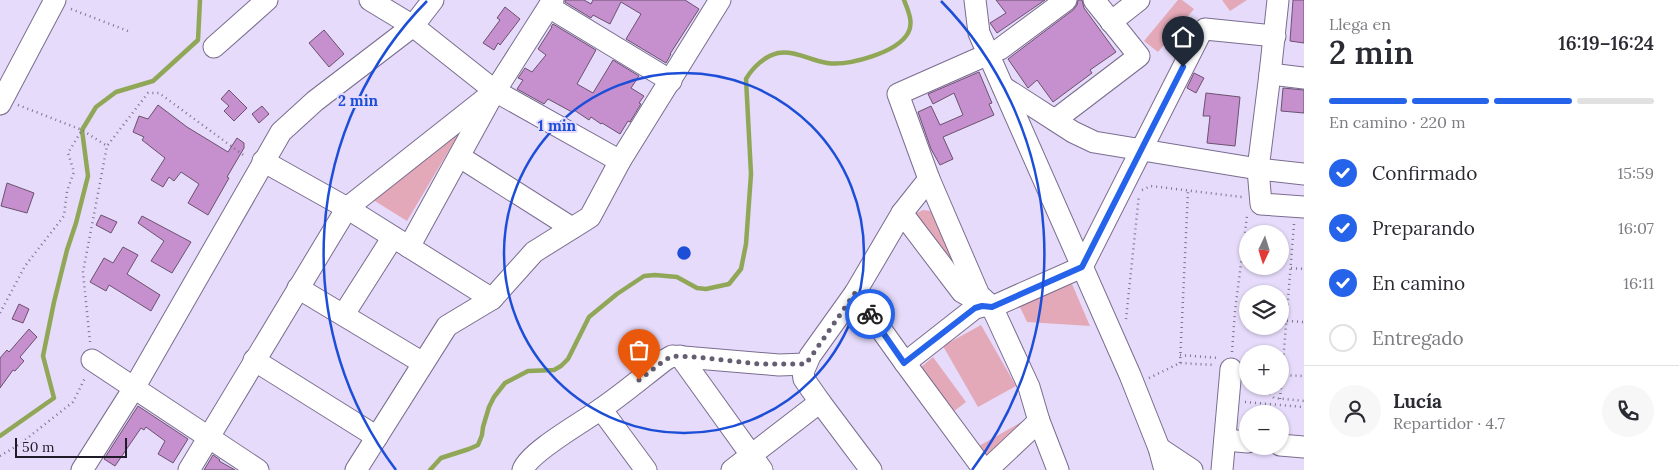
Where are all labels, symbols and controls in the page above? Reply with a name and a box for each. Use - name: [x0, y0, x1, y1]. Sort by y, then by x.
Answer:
- text: Llega en: [1329, 14, 1391, 34]
- pin: [1162, 16, 1204, 67]
- icon: home: [1169, 23, 1197, 51]
- text: 16:19–16:24: [1558, 31, 1654, 55]
- text: 2 min: [1329, 32, 1414, 73]
- text: 2 min: [338, 91, 379, 110]
- text: En camino · 220 m: [1329, 112, 1466, 132]
- text: 1 min: [538, 116, 577, 135]
- icon: check: [1329, 159, 1357, 187]
- text: Confirmado: [1372, 161, 1477, 185]
- text: 15:59: [1617, 163, 1654, 183]
- icon: check: [1329, 214, 1357, 242]
- text: Preparando: [1372, 216, 1475, 240]
- text: 16:07: [1618, 218, 1654, 238]
- north arrow: [1239, 225, 1289, 275]
- map controls: [1239, 225, 1289, 455]
- centre of rings: [675, 244, 693, 262]
- icon: check: [1329, 269, 1357, 297]
- text: En camino: [1372, 271, 1465, 295]
- text: 16:11: [1623, 273, 1654, 293]
- button: layers: [1239, 285, 1289, 335]
- courier: [845, 289, 895, 339]
- icon: bike: [856, 300, 884, 328]
- text: Entregado: [1372, 326, 1464, 350]
- pin: [618, 329, 660, 380]
- icon: bag: [625, 336, 653, 364]
- button: +: [1239, 345, 1289, 395]
- button: person: [1329, 385, 1381, 437]
- button: phone: [1602, 385, 1654, 437]
- text: Lucía: [1393, 389, 1442, 413]
- button: −: [1239, 405, 1289, 455]
- text: Repartidor · 4.7: [1393, 413, 1505, 433]
- scale bar: [15, 435, 128, 458]
- text: 50 m: [22, 438, 55, 456]

